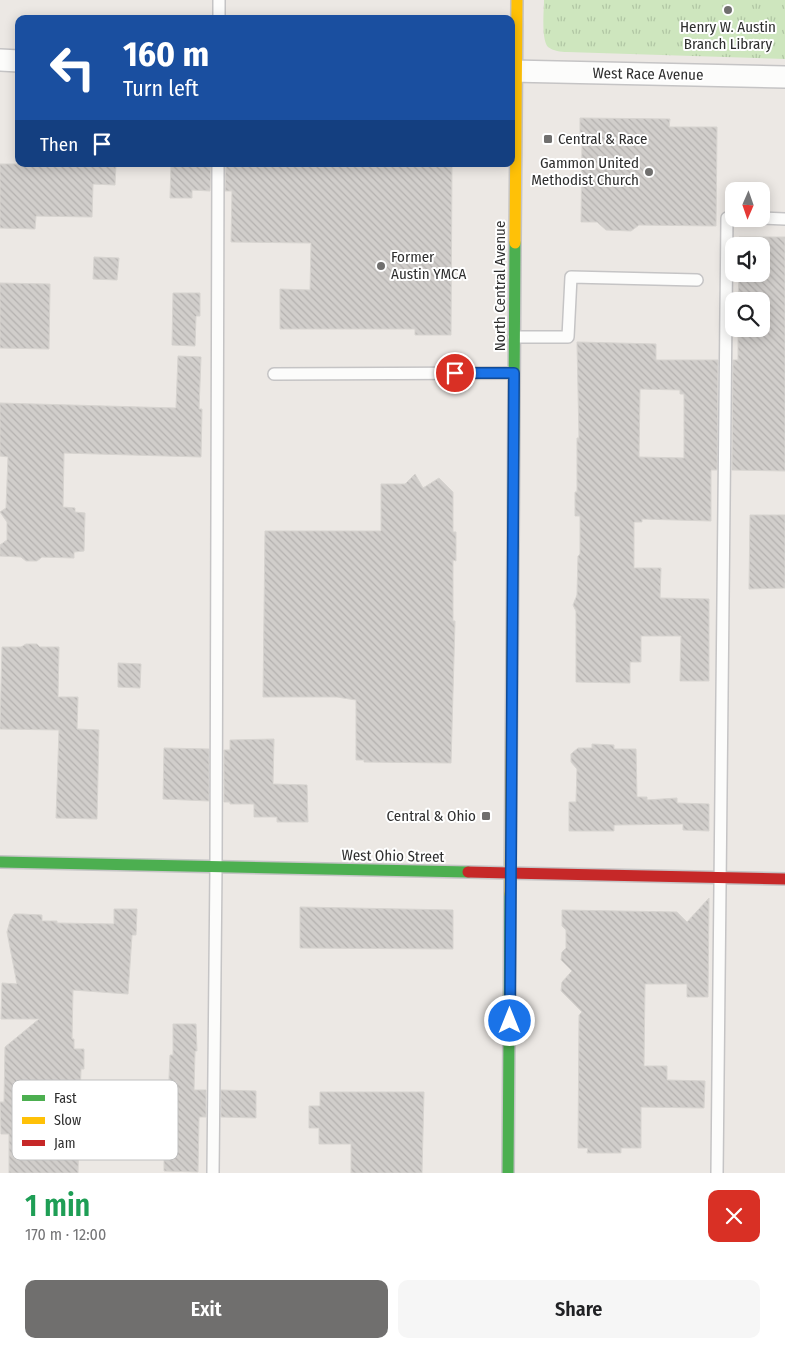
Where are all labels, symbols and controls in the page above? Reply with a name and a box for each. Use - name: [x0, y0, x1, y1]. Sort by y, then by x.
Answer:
- marker: Henry W. Austin Branch Library: [722, 4, 734, 16]
- place label: Henry W. Austin Branch Library: [680, 18, 776, 53]
- text: 160 m: [123, 33, 209, 75]
- icon: left: [40, 35, 105, 100]
- street label: West Race Avenue: [592, 64, 704, 84]
- text: Turn left: [123, 75, 199, 102]
- icon: arrive: [88, 130, 116, 158]
- place label: Central & Race: [558, 130, 647, 148]
- text: Then: [40, 133, 78, 156]
- marker: Central & Race: [542, 133, 554, 145]
- place label: Gammon United Methodist Church: [531, 154, 639, 189]
- marker: Gammon United Methodist Church: [643, 166, 655, 178]
- north arrow: [725, 182, 770, 228]
- map controls: [725, 182, 770, 337]
- street label: North Central Avenue: [491, 221, 509, 351]
- button: sound: [725, 237, 770, 282]
- place label: Former Austin YMCA: [391, 248, 467, 283]
- marker: Former Austin YMCA: [375, 260, 387, 272]
- button: search: [725, 292, 770, 337]
- pin: [434, 352, 476, 394]
- icon: arrive: [441, 359, 469, 387]
- place label: Central & Ohio: [387, 807, 476, 825]
- marker: Central & Ohio: [480, 810, 492, 822]
- street label: West Ohio Street: [341, 846, 445, 866]
- position arrow: [483, 994, 535, 1046]
- legend: [12, 1080, 178, 1160]
- text: Fast: [54, 1090, 77, 1107]
- text: Slow: [54, 1112, 81, 1129]
- text: Jam: [54, 1135, 75, 1152]
- text: 1 min: [25, 1188, 90, 1224]
- button: close: [708, 1190, 760, 1242]
- text: 170 m · 12:00: [25, 1225, 106, 1244]
- button: Exit: [25, 1280, 388, 1338]
- button: Share: [398, 1280, 760, 1338]

